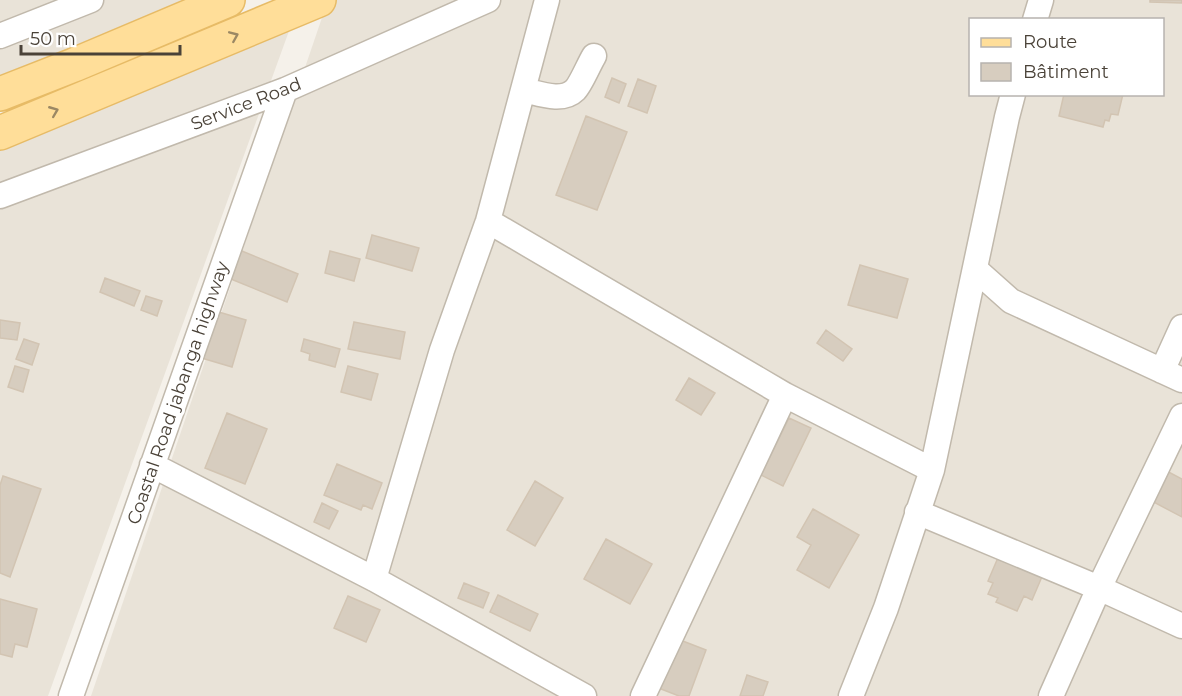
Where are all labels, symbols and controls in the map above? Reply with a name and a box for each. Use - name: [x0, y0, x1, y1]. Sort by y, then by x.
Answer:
- scale bar: [21, 18, 180, 56]
- legend: [969, 18, 1164, 96]
- text: 50 m: [30, 28, 76, 50]
- one-way arrow: [228, 31, 239, 43]
- text: Route: [1023, 31, 1077, 53]
- text: Bâtiment: [1023, 61, 1109, 83]
- street label: Service Road: [188, 73, 304, 135]
- one-way arrow: [48, 106, 59, 118]
- street label: Coastal Road jabanga highway: [123, 258, 234, 527]

